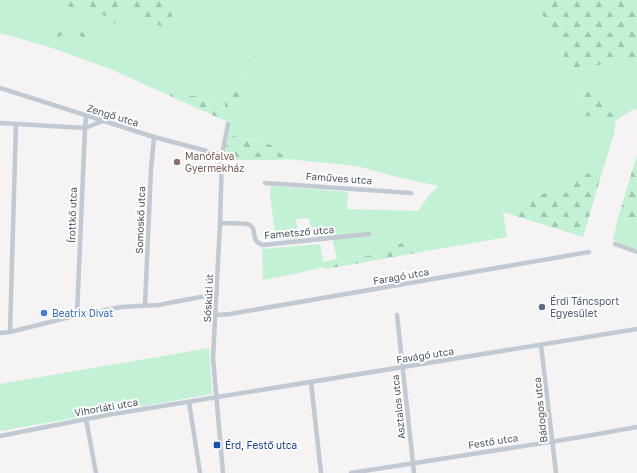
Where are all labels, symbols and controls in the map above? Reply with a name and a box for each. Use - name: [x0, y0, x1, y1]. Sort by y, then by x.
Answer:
- street label: Zengő utca: [86, 101, 140, 129]
- place label: Manófalva Gyermekház: [185, 150, 244, 174]
- marker: Manófalva Gyermekház: [172, 157, 182, 167]
- street label: Faműves utca: [305, 170, 373, 186]
- street label: Somoskő utca: [133, 186, 147, 254]
- street label: Írottkő utca: [65, 187, 79, 243]
- street label: Fametsző utca: [264, 223, 334, 241]
- street label: Faragó utca: [372, 265, 430, 287]
- street label: Sóskúti út: [201, 273, 215, 323]
- place label: Érdi Táncsport Egyesület: [550, 295, 619, 319]
- marker: Érdi Táncsport Egyesület: [537, 302, 547, 312]
- place label: Beatrix Divat: [52, 307, 113, 319]
- marker: Beatrix Divat: [39, 308, 49, 318]
- street label: Favágó utca: [395, 345, 455, 365]
- street label: Asztalos utca: [389, 374, 407, 440]
- street label: Bádogos utca: [531, 377, 549, 443]
- street label: Vihorláti utca: [73, 395, 139, 419]
- street label: Festő utca: [467, 431, 519, 451]
- place label: Érd, Festő utca: [225, 439, 297, 451]
- marker: Érd, Festő utca: [212, 440, 222, 450]

